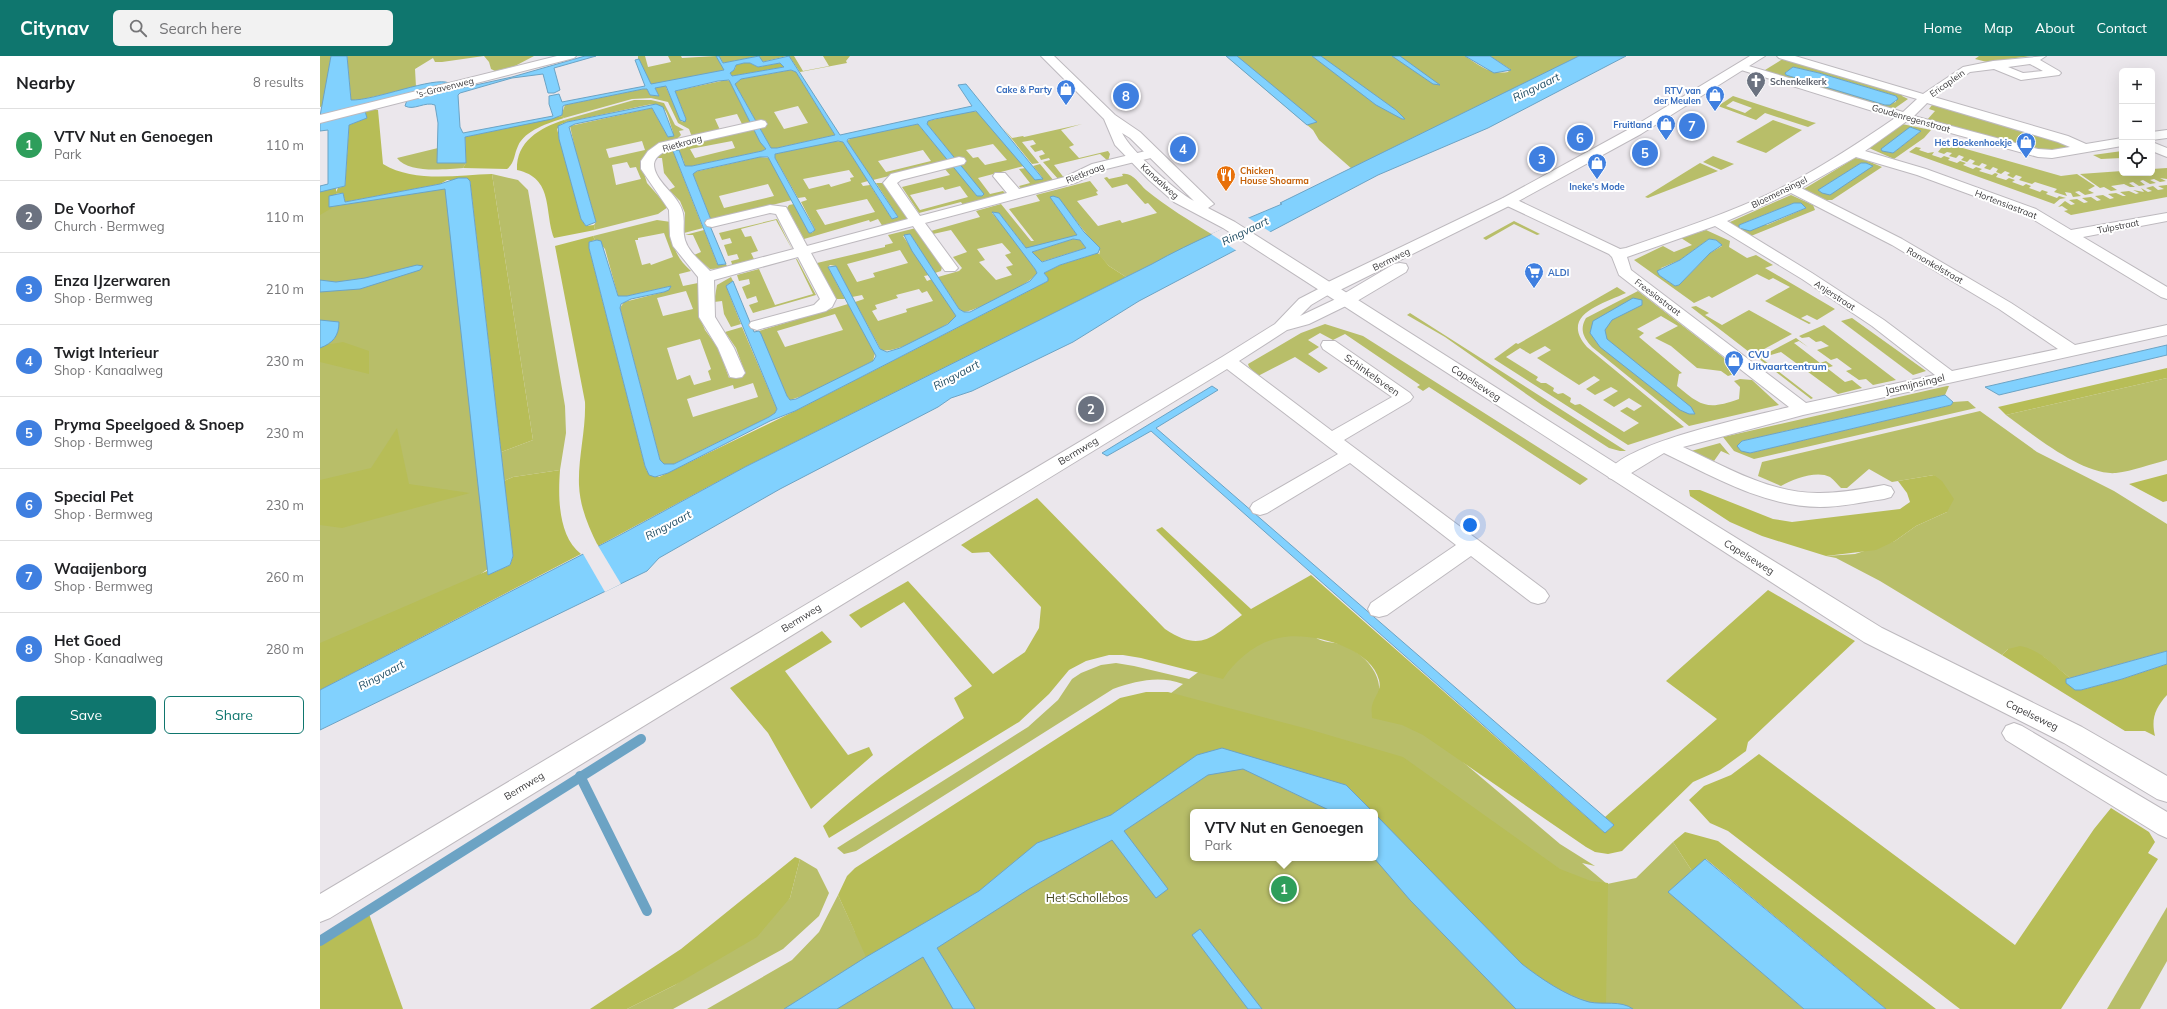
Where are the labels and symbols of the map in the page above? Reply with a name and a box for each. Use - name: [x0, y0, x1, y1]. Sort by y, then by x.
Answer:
- street label: Ericaplein: [1927, 67, 1967, 99]
- water label: Ringvaart: [1510, 69, 1563, 104]
- church icon: Schenkelkerk: [1745, 70, 1767, 98]
- street label: 's-Gravenweg: [415, 75, 475, 99]
- place label: Schenkelkerk: [1770, 76, 1828, 87]
- shop icon: Cake & Party: [1055, 78, 1077, 106]
- pin: 8: [1113, 81, 1139, 111]
- place label: Cake & Party: [996, 84, 1052, 96]
- shop icon: RTV van der Meulen: [1704, 84, 1726, 112]
- place label: RTV van der Meulen: [1654, 85, 1701, 106]
- street label: Goudenregenstraat: [1871, 102, 1951, 134]
- pin: 7: [1679, 111, 1705, 141]
- shop icon: Fruitland: [1655, 113, 1677, 141]
- place label: Fruitland: [1613, 119, 1652, 130]
- pin: 6: [1567, 123, 1593, 153]
- shop icon: Het Boekenhoekje: [2015, 131, 2037, 159]
- street label: Rietkraag: [661, 132, 703, 154]
- pin: 4: [1170, 134, 1196, 164]
- place label: Het Boekenhoekje: [1935, 137, 2012, 148]
- pin: 5: [1632, 138, 1658, 168]
- pin: 3: [1529, 144, 1555, 174]
- shop icon: Ineke's Mode: [1586, 152, 1608, 180]
- street label: Rietkraag: [1064, 160, 1106, 186]
- street label: Kanaalweg: [1139, 161, 1181, 201]
- restaurant icon: Chicken House Shoarma: [1215, 164, 1237, 192]
- place label: Chicken House Shoarma: [1240, 165, 1309, 186]
- street label: Bloemensingel: [1749, 174, 1809, 210]
- place label: Ineke's Mode: [1569, 181, 1625, 192]
- street label: Hortensiastraat: [1973, 187, 2039, 221]
- water label: Ringvaart: [1219, 213, 1272, 248]
- street label: Tulpstraat: [2096, 217, 2140, 235]
- street label: Ranonkelstraat: [1905, 244, 1965, 286]
- street label: Bermweg: [1371, 245, 1411, 273]
- supermarket icon: ALDI: [1523, 261, 1545, 289]
- place label: ALDI: [1548, 267, 1569, 278]
- street label: Freesiastraat: [1633, 276, 1683, 318]
- street label: Anjerstraat: [1812, 278, 1858, 312]
- place label: CVU Uitvaartcentrum: [1748, 348, 1827, 373]
- shop icon: CVU Uitvaartcentrum: [1723, 349, 1745, 377]
- street label: Schinkelsveen: [1342, 351, 1402, 399]
- water label: Ringvaart: [930, 356, 983, 393]
- street label: Capelseweg: [1449, 362, 1503, 404]
- street label: Jasmijnsingel: [1884, 371, 1946, 397]
- pin: 2: [1078, 394, 1104, 424]
- street label: Bermweg: [1055, 434, 1101, 468]
- water label: Ringvaart: [642, 506, 695, 543]
- your location: [1460, 515, 1480, 535]
- street label: Capelseweg: [1721, 536, 1777, 578]
- street label: Bermweg: [779, 601, 823, 635]
- water label: Ringvaart: [355, 656, 408, 693]
- street label: Capelseweg: [2004, 697, 2060, 733]
- street label: Bermweg: [501, 769, 547, 803]
- pin: 1: [1271, 874, 1297, 904]
- park label: Het Schollebos: [1046, 890, 1128, 905]

